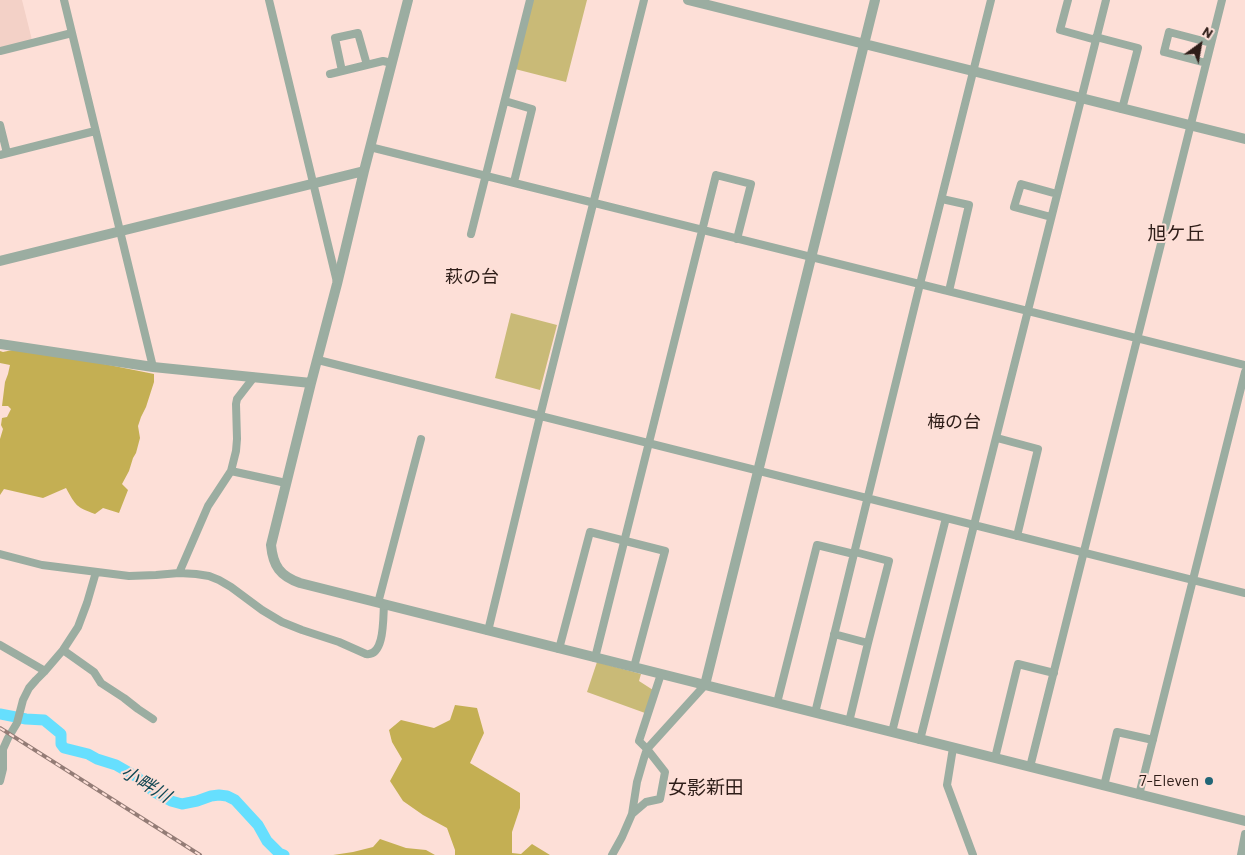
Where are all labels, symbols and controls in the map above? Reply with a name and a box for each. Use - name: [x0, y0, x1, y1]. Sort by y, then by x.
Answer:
- north arrow: [1175, 20, 1225, 70]
- text: N: [1200, 22, 1217, 42]
- district label: 旭ケ丘: [1148, 223, 1204, 245]
- district label: 萩の台: [445, 266, 499, 288]
- district label: 梅の台: [927, 411, 981, 433]
- water label: 小畔川: [117, 761, 175, 807]
- place label: 7-Eleven: [1139, 771, 1199, 791]
- marker: 7-Eleven: [1203, 775, 1215, 787]
- district label: 女影新田: [668, 777, 744, 799]

